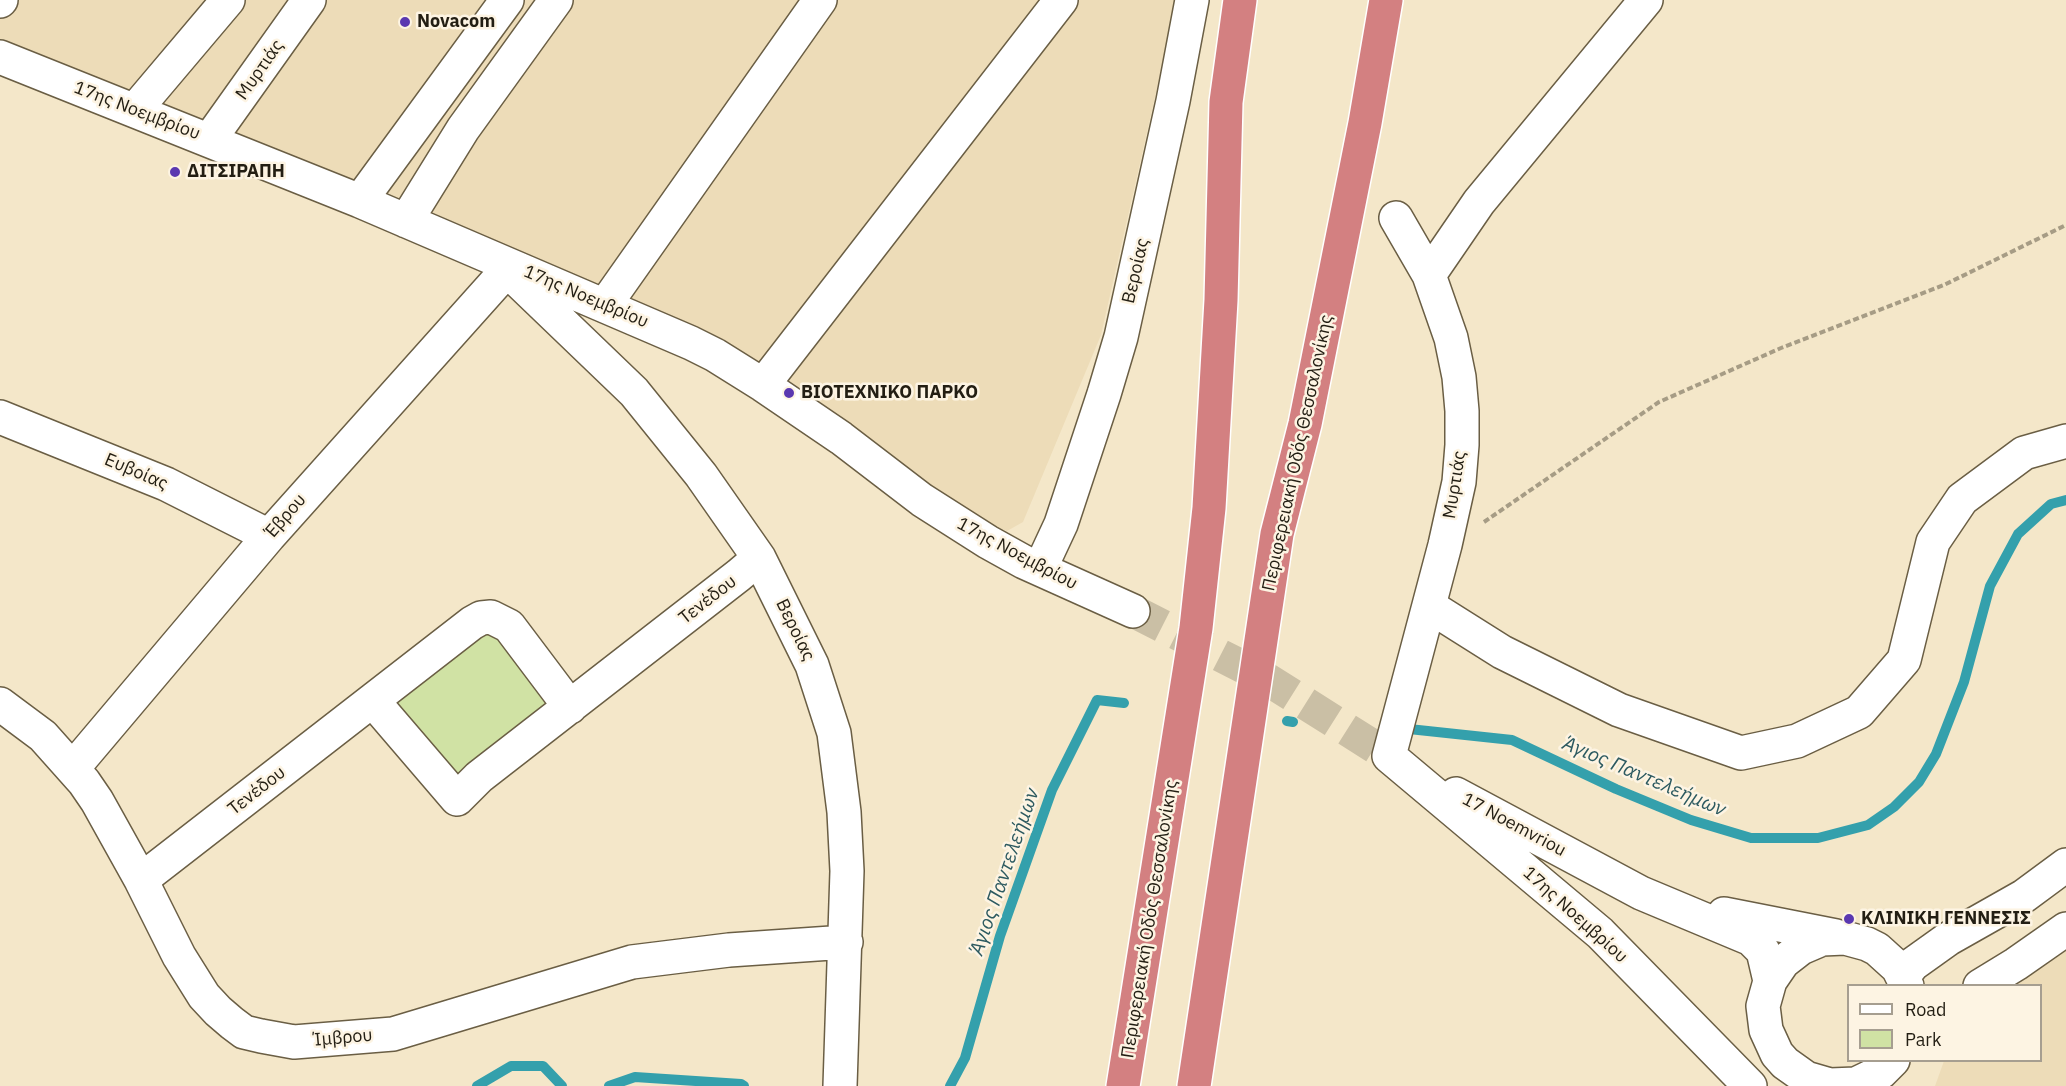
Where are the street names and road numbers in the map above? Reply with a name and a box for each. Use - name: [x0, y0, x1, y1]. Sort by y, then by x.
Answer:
- street label: Μυρτιάς: [232, 36, 288, 104]
- street label: 17ης Νοεμβρίου: [71, 77, 203, 145]
- street label: Βεροίας: [1118, 236, 1154, 306]
- street label: 17ης Νοεμβρίου: [520, 261, 652, 333]
- street label: Περιφερειακή Οδός Θεσσαλονίκης: [1258, 313, 1338, 593]
- street label: Ευβοίας: [101, 449, 171, 495]
- street label: Μυρτιάς: [1439, 450, 1471, 520]
- street label: Έβρου: [261, 489, 311, 543]
- street label: 17ης Νοεμβρίου: [953, 513, 1081, 595]
- street label: Τενέδου: [675, 571, 741, 629]
- street label: Βεροίας: [771, 595, 819, 665]
- street label: Τενέδου: [224, 762, 290, 820]
- street label: Περιφερειακή Οδός Θεσσαλονίκης: [1117, 778, 1183, 1060]
- street label: 17 Noemvriou: [1458, 789, 1570, 861]
- street label: 17ης Νοεμβρίου: [1518, 862, 1632, 968]
- street label: Ίμβρου: [312, 1025, 374, 1051]

